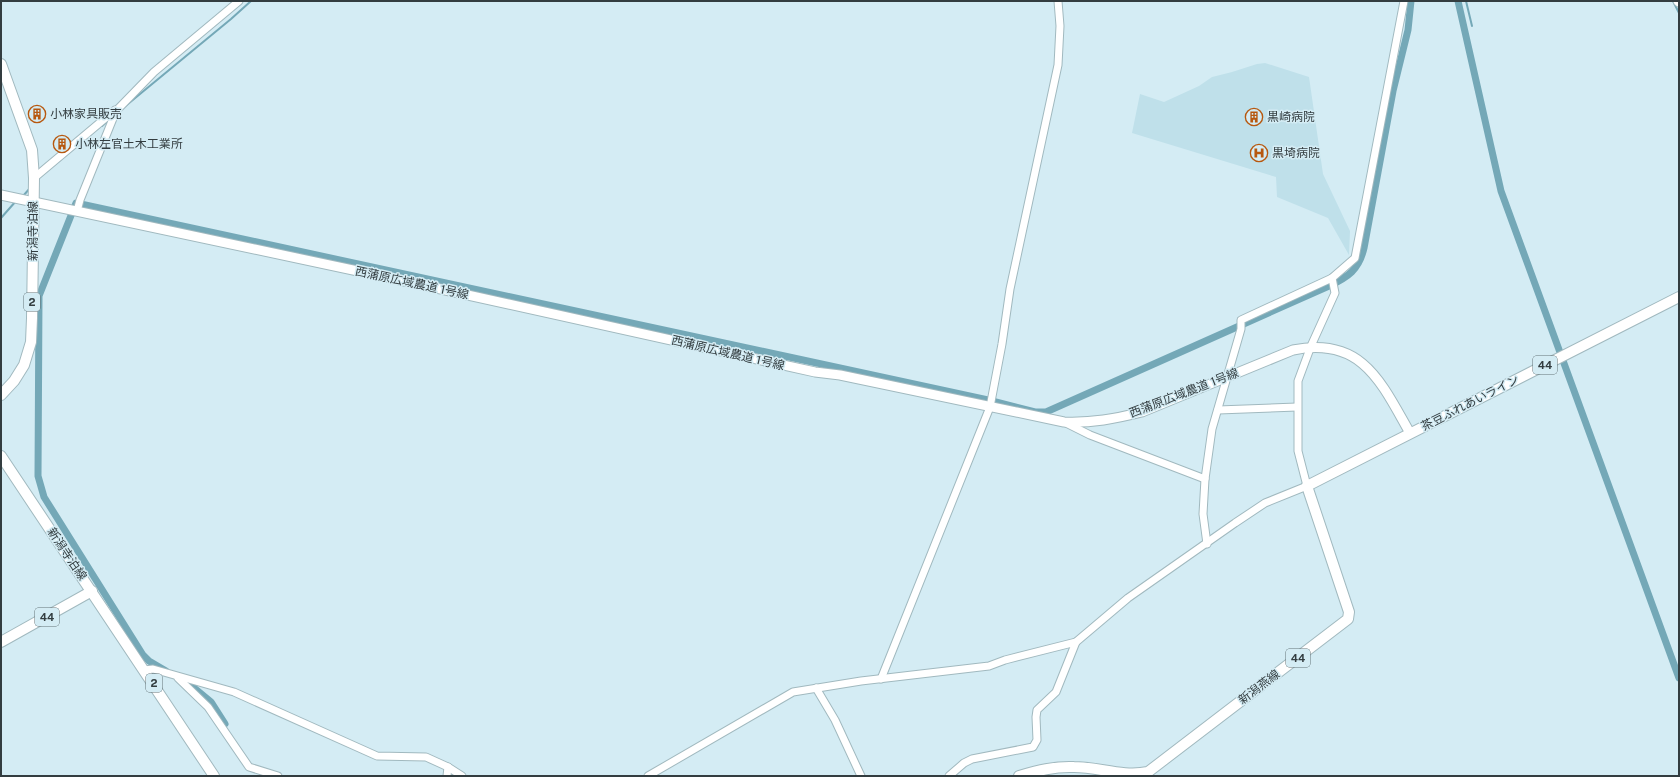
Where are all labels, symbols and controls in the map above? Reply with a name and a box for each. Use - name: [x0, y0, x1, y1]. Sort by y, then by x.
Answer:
- building icon: 小林家具販売: [27, 104, 47, 124]
- place label: 小林家具販売: [50, 107, 122, 121]
- building icon: 黒崎病院: [1244, 107, 1264, 127]
- place label: 黒崎病院: [1267, 110, 1315, 124]
- building icon: 小林左官土木工業所: [52, 134, 72, 154]
- place label: 小林左官土木工業所: [75, 137, 183, 151]
- hospital icon: 黒埼病院: [1249, 143, 1269, 163]
- place label: 黒埼病院: [1272, 146, 1320, 160]
- street label: 新潟寺泊線: [26, 201, 40, 261]
- street label: 西蒲原広域農道 1号線: [354, 264, 470, 302]
- road number: 2: [24, 293, 40, 311]
- street label: 西蒲原広域農道 1号線: [670, 333, 786, 373]
- road number: 44: [1533, 356, 1557, 374]
- street label: 西蒲原広域農道 1号線: [1127, 366, 1241, 420]
- street label: 茶豆ふれあいライン: [1419, 372, 1521, 434]
- street label: 新潟寺泊線: [44, 525, 90, 583]
- road number: 44: [35, 608, 59, 626]
- road number: 44: [1286, 649, 1310, 667]
- street label: 新潟燕線: [1236, 667, 1282, 707]
- road number: 2: [146, 674, 162, 692]

